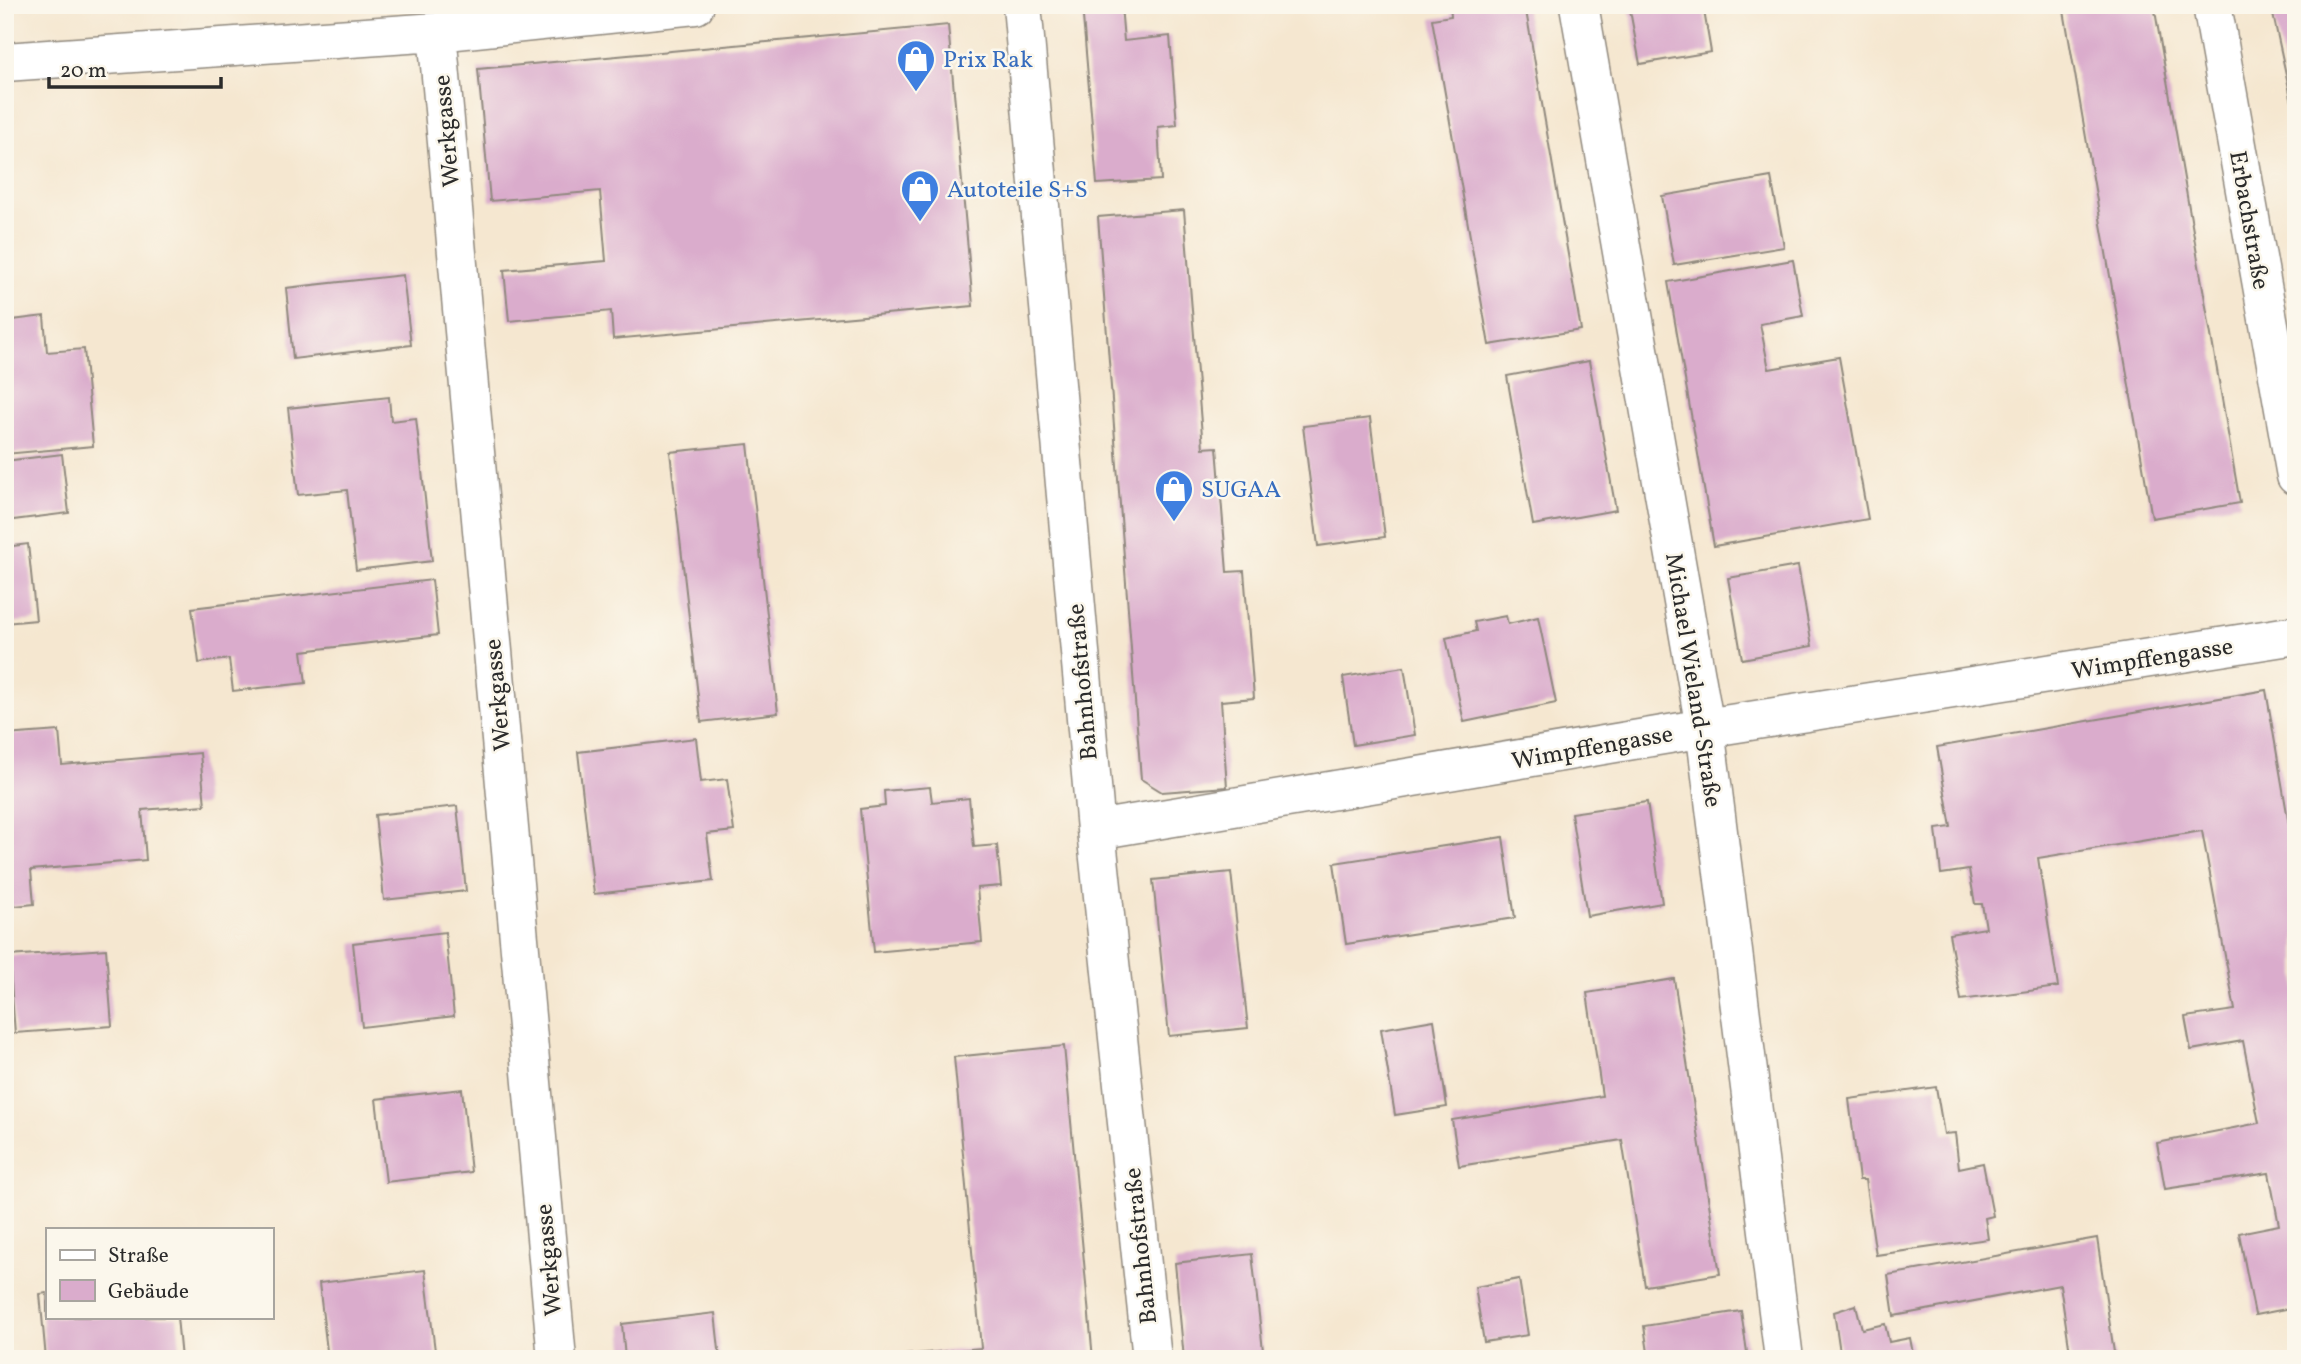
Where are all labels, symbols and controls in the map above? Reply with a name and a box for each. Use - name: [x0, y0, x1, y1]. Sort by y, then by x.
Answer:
- shop icon: Prix Rak: [895, 38, 937, 93]
- place label: Prix Rak: [943, 44, 1033, 78]
- scale bar: [49, 46, 220, 90]
- text: 20 m: [60, 57, 106, 86]
- street label: Werkgasse: [426, 73, 470, 188]
- street label: Erbachstraße: [2219, 148, 2277, 292]
- shop icon: Autoteile S+S: [899, 168, 941, 223]
- place label: Autoteile S+S: [947, 174, 1088, 208]
- shop icon: SUGAA: [1153, 468, 1195, 523]
- place label: SUGAA: [1201, 474, 1281, 508]
- street label: Michael Wieland-Straße: [1655, 551, 1729, 810]
- street label: Bahnhofstraße: [1060, 602, 1108, 762]
- street label: Wimpffengasse: [2069, 630, 2236, 690]
- street label: Werkgasse: [477, 637, 521, 752]
- street label: Wimpffengasse: [1509, 718, 1676, 780]
- street label: Bahnhofstraße: [1117, 1166, 1167, 1326]
- street label: Werkgasse: [528, 1202, 572, 1317]
- legend: [46, 1228, 273, 1318]
- text: Straße: [108, 1242, 169, 1271]
- text: Gebäude: [108, 1278, 189, 1307]

